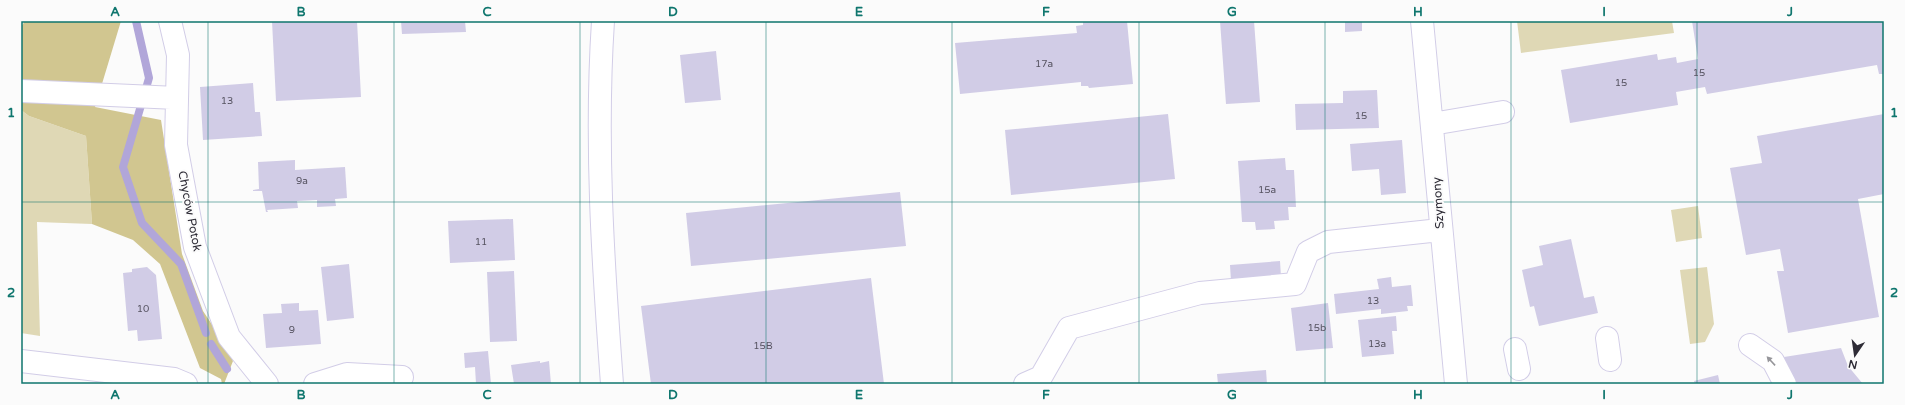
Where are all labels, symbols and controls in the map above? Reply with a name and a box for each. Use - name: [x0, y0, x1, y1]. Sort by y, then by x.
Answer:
- text: A: [110, 4, 120, 20]
- text: B: [296, 4, 306, 20]
- text: C: [482, 4, 492, 20]
- text: D: [668, 4, 678, 20]
- text: E: [855, 4, 863, 20]
- text: F: [1042, 4, 1050, 20]
- text: G: [1227, 4, 1237, 20]
- text: H: [1413, 4, 1423, 20]
- text: I: [1602, 4, 1606, 20]
- text: J: [1786, 4, 1793, 20]
- house number: 17a: [1035, 58, 1053, 70]
- house number: 15: [1693, 67, 1705, 79]
- house number: 15: [1615, 77, 1627, 89]
- house number: 13: [221, 95, 233, 107]
- text: 1: [7, 105, 15, 121]
- text: 1: [1890, 105, 1898, 121]
- house number: 15: [1355, 110, 1367, 122]
- street label: Chyców Potok: [175, 170, 205, 253]
- house number: 9a: [296, 175, 308, 187]
- street label: Szymony: [1429, 176, 1447, 229]
- house number: 15a: [1258, 184, 1276, 196]
- house number: 11: [475, 236, 487, 248]
- text: 2: [7, 285, 15, 301]
- text: 2: [1890, 285, 1898, 301]
- house number: 13: [1367, 295, 1379, 307]
- house number: 10: [137, 303, 149, 315]
- house number: 15b: [1308, 322, 1326, 334]
- house number: 9: [289, 324, 295, 336]
- north arrow: [1835, 335, 1875, 375]
- house number: 13a: [1368, 338, 1386, 350]
- house number: 15B: [753, 340, 773, 352]
- one-way arrow: [1767, 356, 1776, 366]
- text: N: [1847, 357, 1859, 372]
- text: A: [110, 387, 120, 403]
- text: B: [296, 387, 306, 403]
- text: C: [482, 387, 492, 403]
- text: D: [668, 387, 678, 403]
- text: E: [855, 387, 863, 403]
- text: F: [1042, 387, 1050, 403]
- text: G: [1227, 387, 1237, 403]
- text: H: [1413, 387, 1423, 403]
- text: I: [1602, 387, 1606, 403]
- text: J: [1786, 387, 1793, 403]

